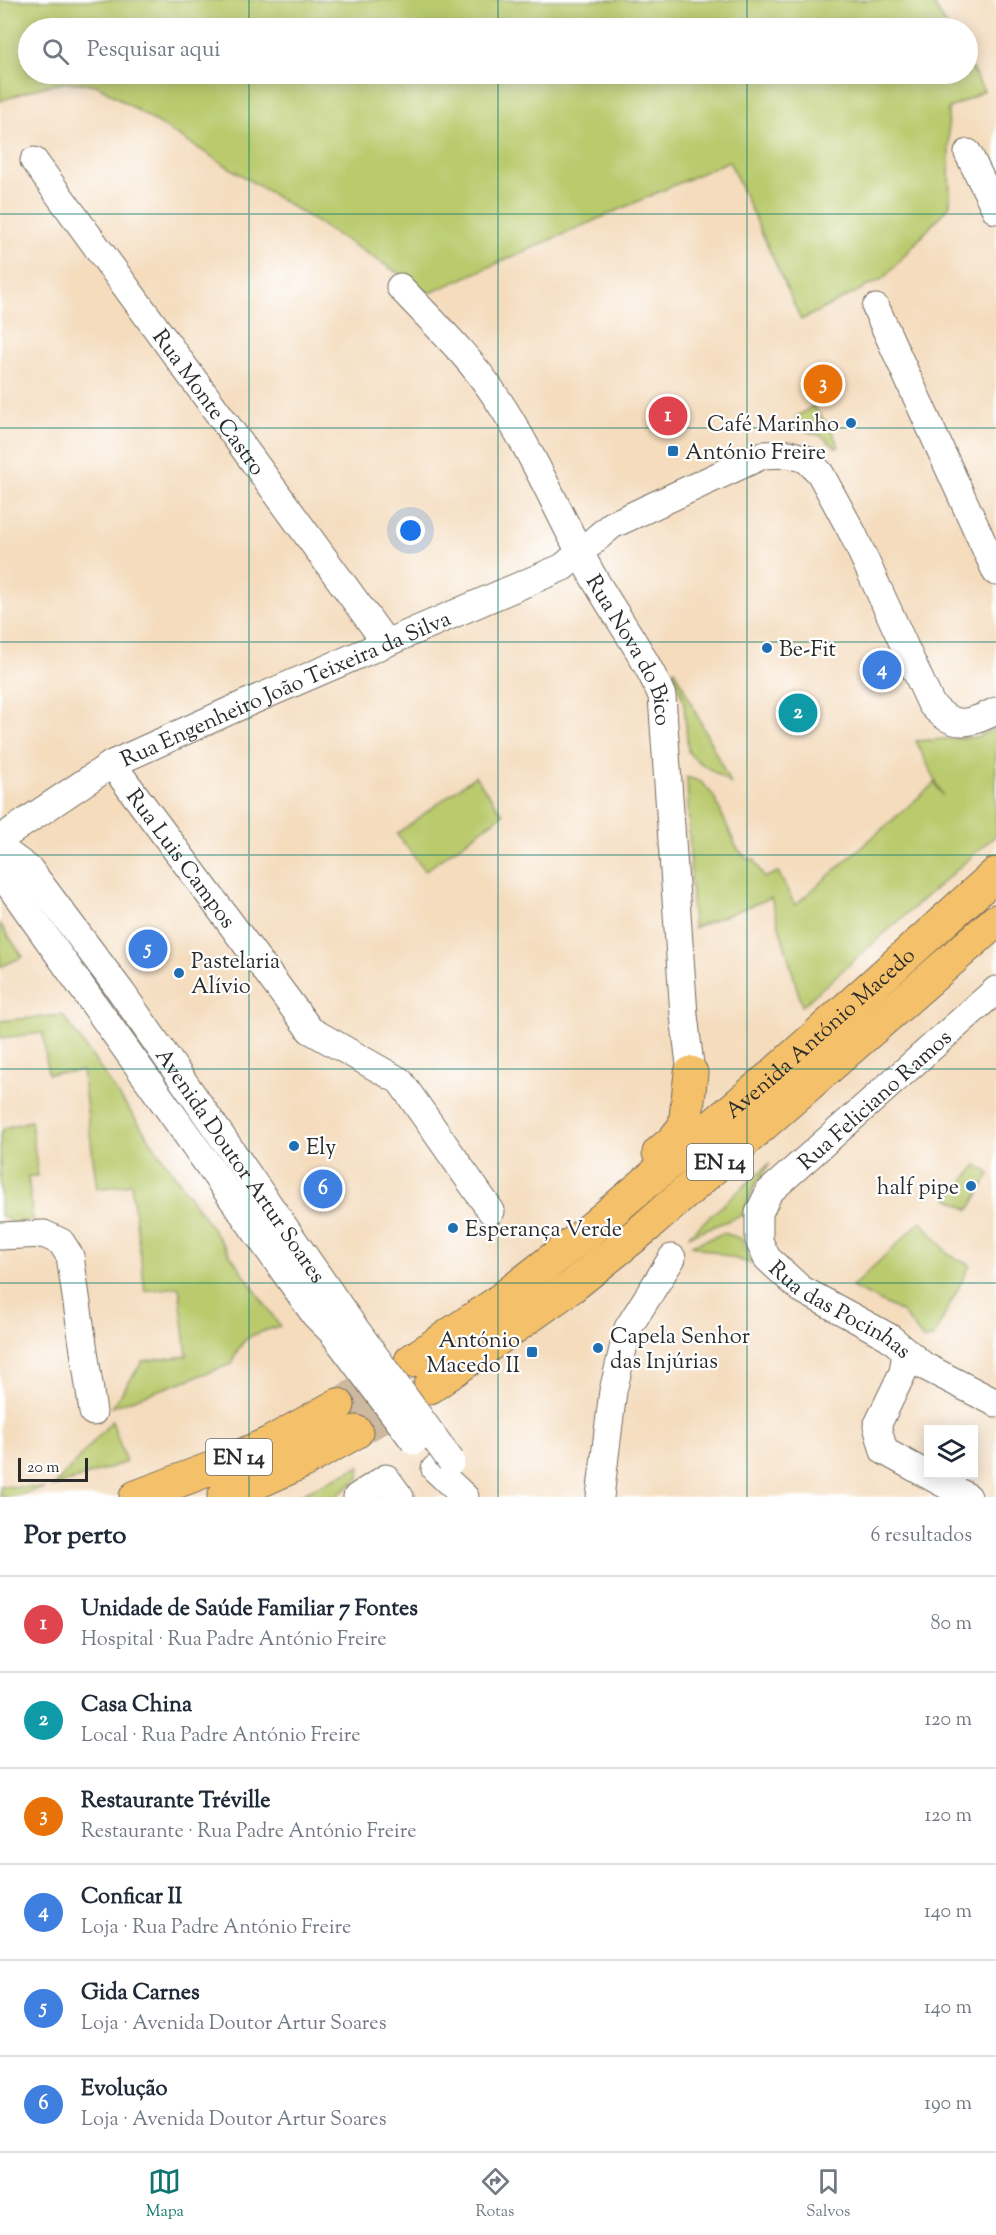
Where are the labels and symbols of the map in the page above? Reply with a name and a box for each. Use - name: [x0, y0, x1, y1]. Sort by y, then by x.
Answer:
- street label: Rua Monte Castro: [143, 324, 272, 483]
- pin: 3: [804, 362, 842, 406]
- pin: 1: [648, 394, 688, 438]
- place label: Café Marinho: [707, 410, 839, 442]
- marker: Café Marinho: [844, 416, 858, 430]
- place label: António Freire: [685, 438, 826, 470]
- marker: António Freire: [666, 444, 680, 458]
- your location: [396, 516, 425, 545]
- street label: Rua Nova do Bico: [576, 569, 677, 727]
- street label: Rua Engenheiro João Teixeira da Silva: [116, 604, 456, 777]
- place label: Be-Fit: [779, 635, 837, 667]
- marker: Be-Fit: [760, 641, 774, 655]
- pin: 4: [862, 648, 902, 692]
- pin: 2: [778, 690, 818, 736]
- street label: Rua Luis Campos: [117, 783, 242, 936]
- pin: 5: [128, 926, 168, 972]
- street label: Avenida António Macedo: [719, 941, 924, 1128]
- place label: Pastelaria Alívio: [191, 947, 280, 1004]
- marker: Pastelaria Alívio: [172, 966, 186, 980]
- street label: Rua Feliciano Ramos: [792, 1023, 960, 1179]
- street label: Avenida Doutor Artur Soares: [146, 1042, 332, 1291]
- place label: Ely: [306, 1133, 336, 1165]
- marker: Ely: [287, 1139, 301, 1153]
- road number: EN 14: [687, 1144, 753, 1180]
- pin: 6: [304, 1166, 342, 1212]
- place label: half pipe: [877, 1173, 959, 1205]
- marker: half pipe: [964, 1179, 978, 1193]
- place label: Esperança Verde: [465, 1215, 622, 1247]
- marker: Esperança Verde: [446, 1221, 460, 1235]
- street label: Rua das Pocinhas: [760, 1254, 917, 1368]
- place label: Capela Senhor das Injúrias: [610, 1322, 750, 1379]
- place label: António Macedo II: [426, 1326, 520, 1383]
- marker: Capela Senhor das Injúrias: [591, 1341, 605, 1355]
- marker: António Macedo II: [525, 1345, 539, 1359]
- road number: EN 14: [206, 1439, 272, 1475]
- scale bar: [18, 1455, 88, 1482]

